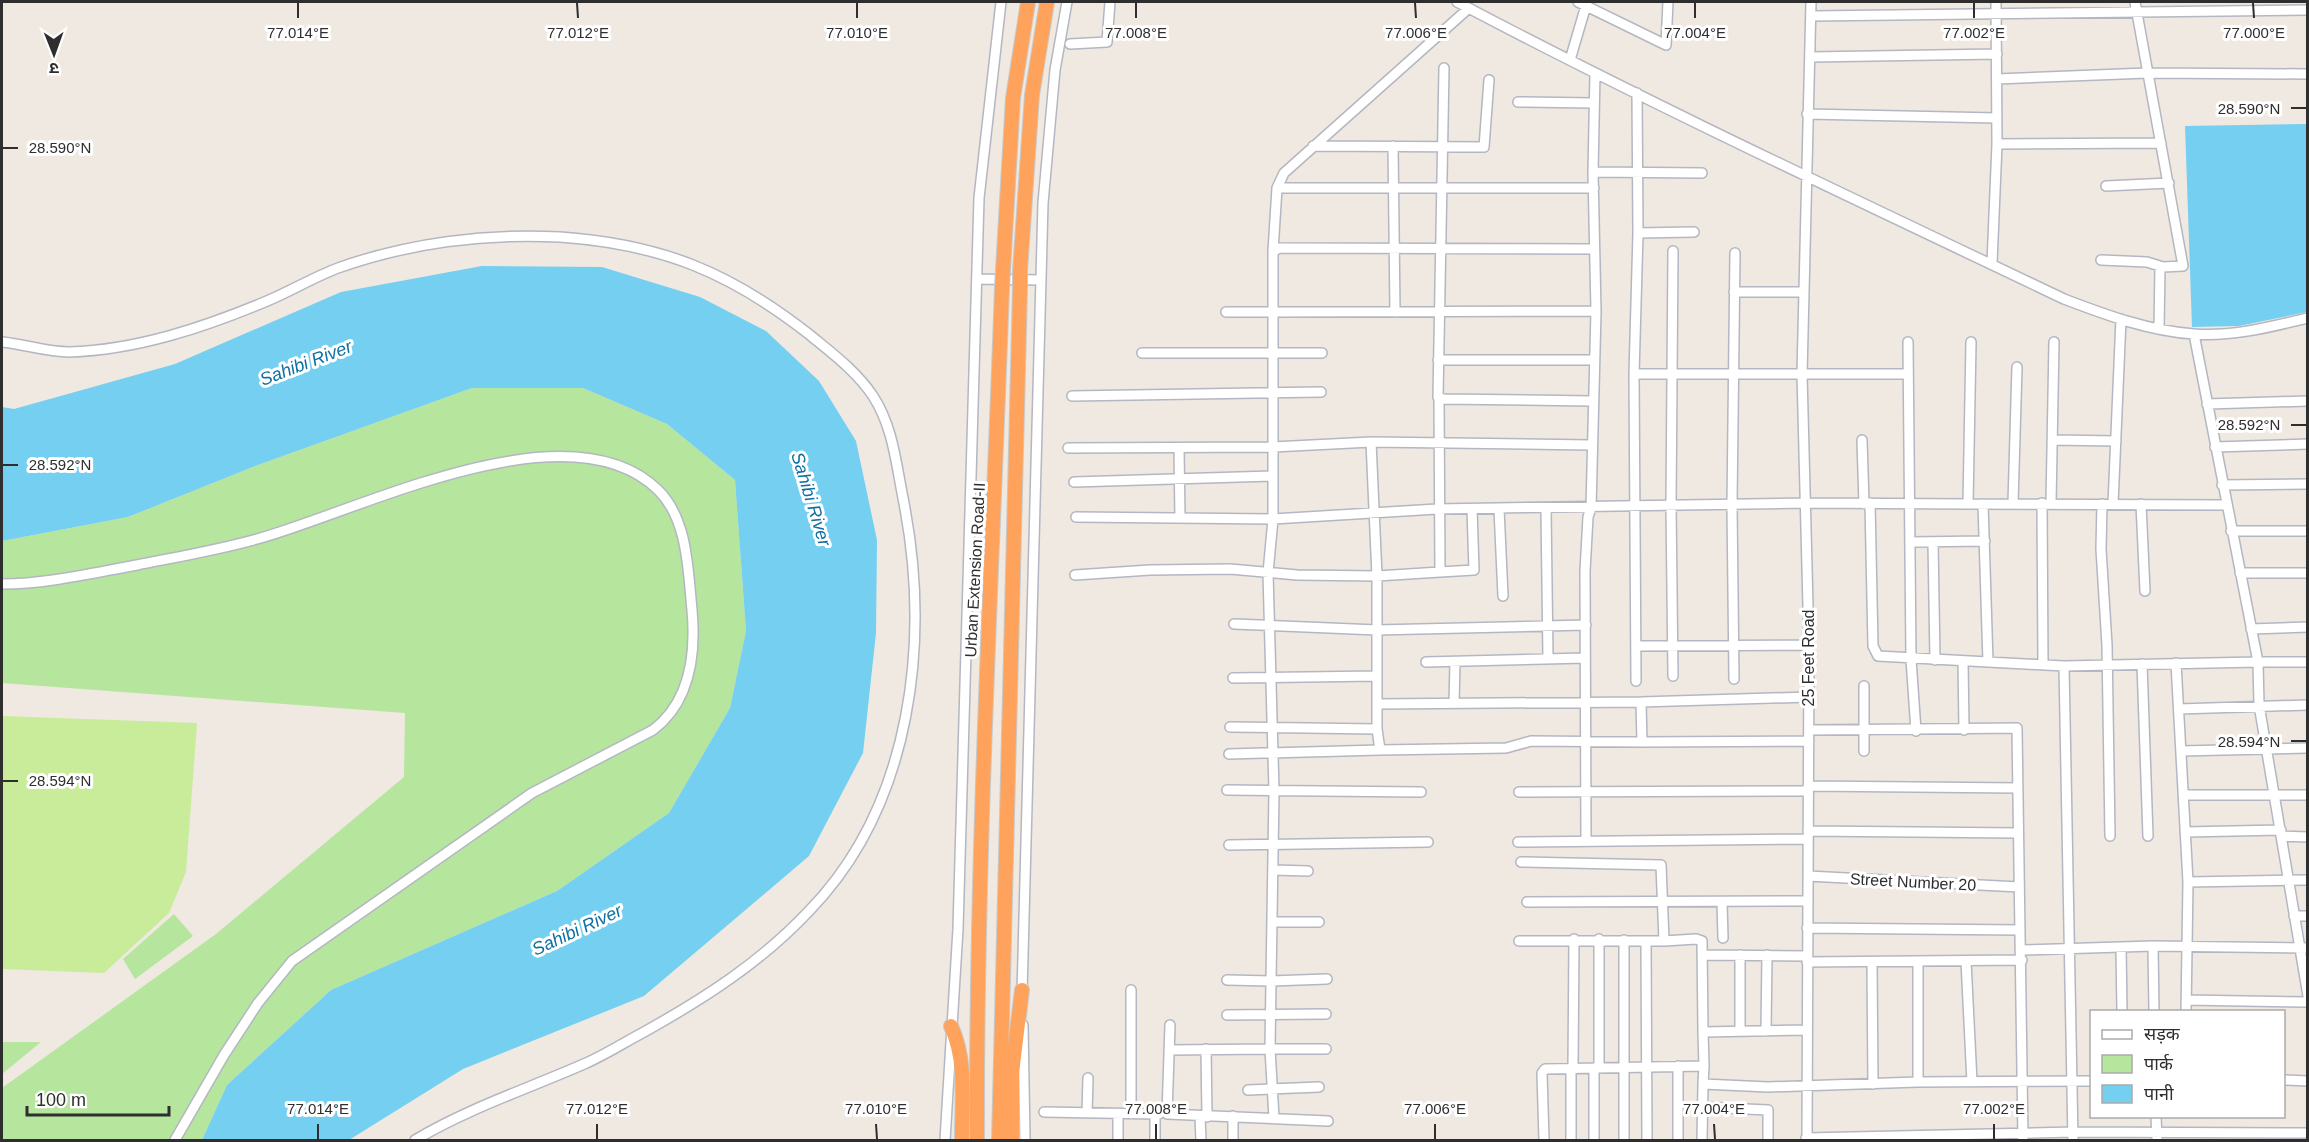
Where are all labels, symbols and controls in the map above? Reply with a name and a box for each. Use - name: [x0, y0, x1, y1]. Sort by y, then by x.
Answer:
- north arrow: [24, 24, 84, 84]
- text: 77.014°E: [267, 24, 329, 41]
- text: 77.012°E: [547, 24, 609, 41]
- text: 77.010°E: [826, 24, 888, 41]
- text: 77.008°E: [1105, 24, 1167, 41]
- text: 77.006°E: [1385, 24, 1447, 41]
- text: 77.004°E: [1664, 24, 1726, 41]
- text: 77.002°E: [1943, 24, 2005, 41]
- text: 77.000°E: [2223, 24, 2285, 41]
- text: उ: [49, 60, 59, 77]
- text: 28.590°N: [2218, 100, 2280, 117]
- text: 28.590°N: [29, 139, 91, 156]
- water label: Sahibi River: [257, 336, 356, 390]
- text: 28.592°N: [2218, 416, 2280, 433]
- water label: Sahibi River: [787, 450, 835, 549]
- text: 28.592°N: [29, 456, 91, 473]
- street label: Urban Extension Road-II: [962, 482, 988, 658]
- street label: 25 Feet Road: [1800, 610, 1817, 706]
- text: 28.594°N: [2218, 733, 2280, 750]
- text: 28.594°N: [29, 772, 91, 789]
- street label: Street Number 20: [1850, 870, 1977, 894]
- water label: Sahibi River: [529, 900, 626, 960]
- legend: [2090, 1010, 2285, 1118]
- text: सड़क: [2144, 1024, 2181, 1044]
- text: पार्क: [2144, 1053, 2174, 1074]
- scale bar: [27, 1079, 170, 1117]
- text: पानी: [2144, 1084, 2174, 1104]
- text: 100 m: [36, 1090, 86, 1110]
- text: 77.014°E: [287, 1100, 349, 1117]
- text: 77.012°E: [566, 1100, 628, 1117]
- text: 77.010°E: [845, 1100, 907, 1117]
- text: 77.008°E: [1125, 1100, 1187, 1117]
- text: 77.006°E: [1404, 1100, 1466, 1117]
- text: 77.004°E: [1683, 1100, 1745, 1117]
- text: 77.002°E: [1963, 1100, 2025, 1117]

